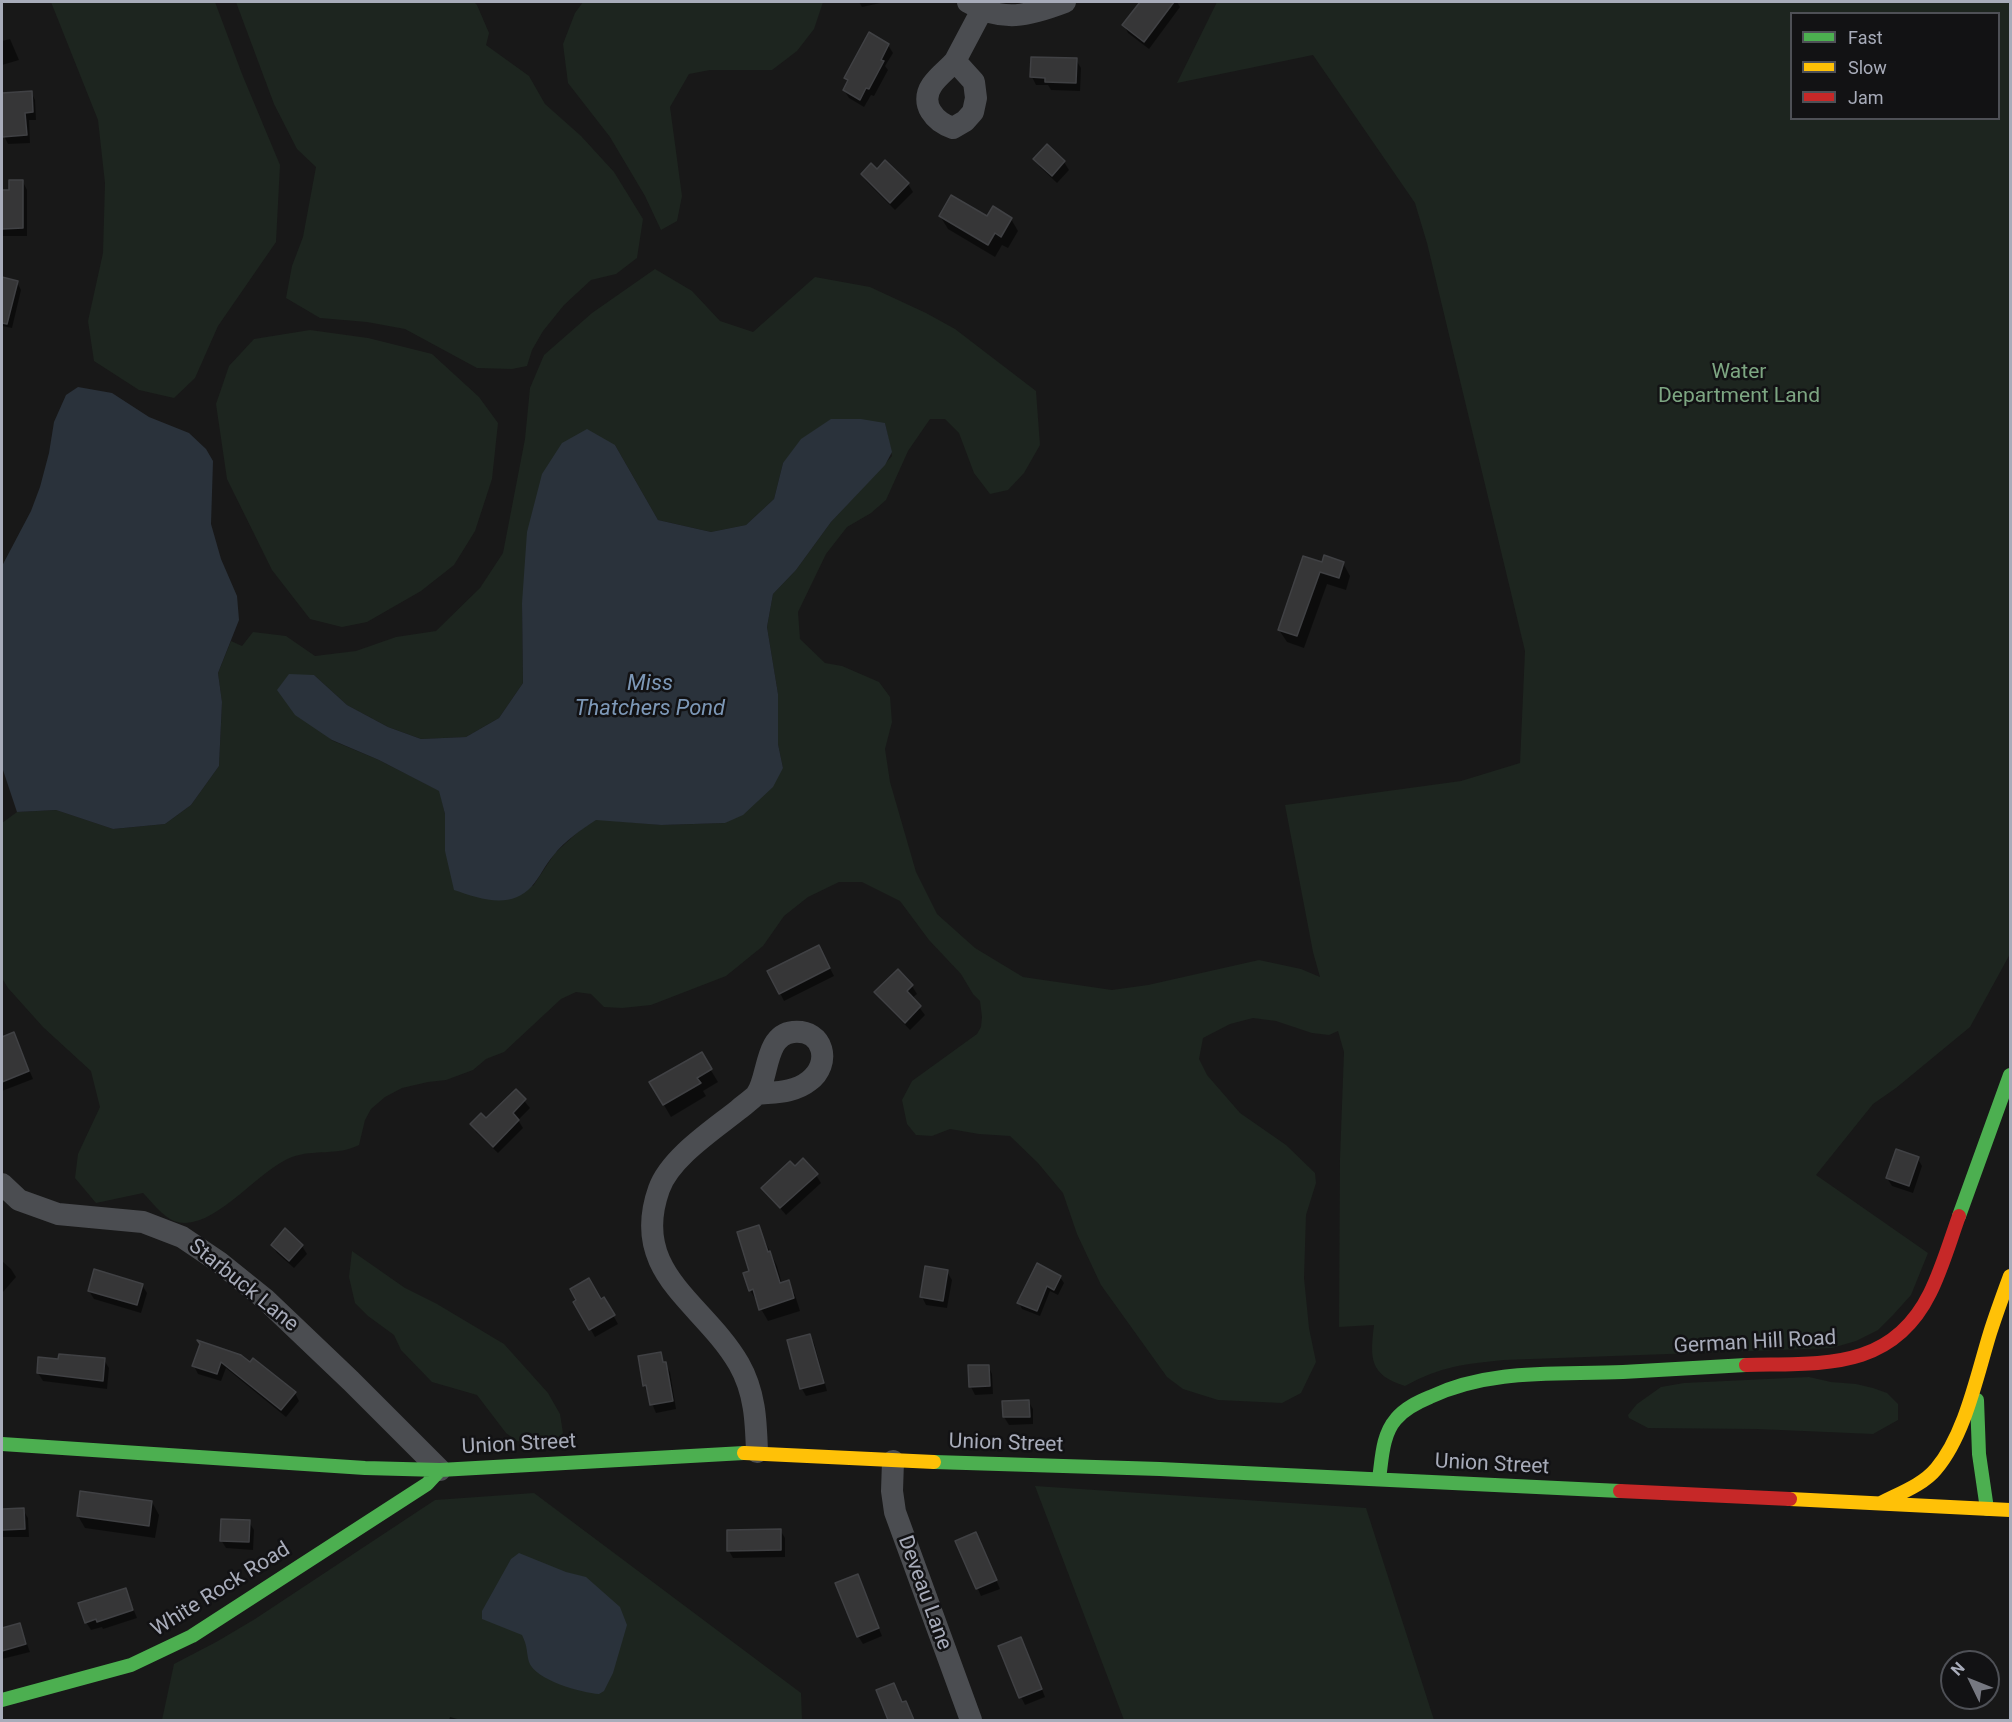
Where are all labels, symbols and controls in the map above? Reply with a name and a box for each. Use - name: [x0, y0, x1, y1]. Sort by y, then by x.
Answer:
- legend: [1790, 12, 2000, 120]
- text: Fast: [1848, 27, 1883, 48]
- text: Slow: [1848, 57, 1887, 78]
- text: Jam: [1848, 87, 1884, 108]
- park label: Water Department Land: [1658, 360, 1820, 410]
- water label: Miss Thatchers Pond: [575, 671, 725, 722]
- street label: Starbuck Lane: [183, 1234, 303, 1338]
- street label: German Hill Road: [1673, 1326, 1837, 1360]
- street label: Union Street: [461, 1429, 577, 1461]
- street label: Union Street: [948, 1429, 1064, 1459]
- street label: Union Street: [1434, 1449, 1550, 1481]
- street label: Deveau Lane: [892, 1532, 956, 1654]
- street label: White Rock Road: [147, 1537, 295, 1643]
- north arrow: [1940, 1650, 2000, 1710]
- text: N: [1947, 1658, 1969, 1679]

